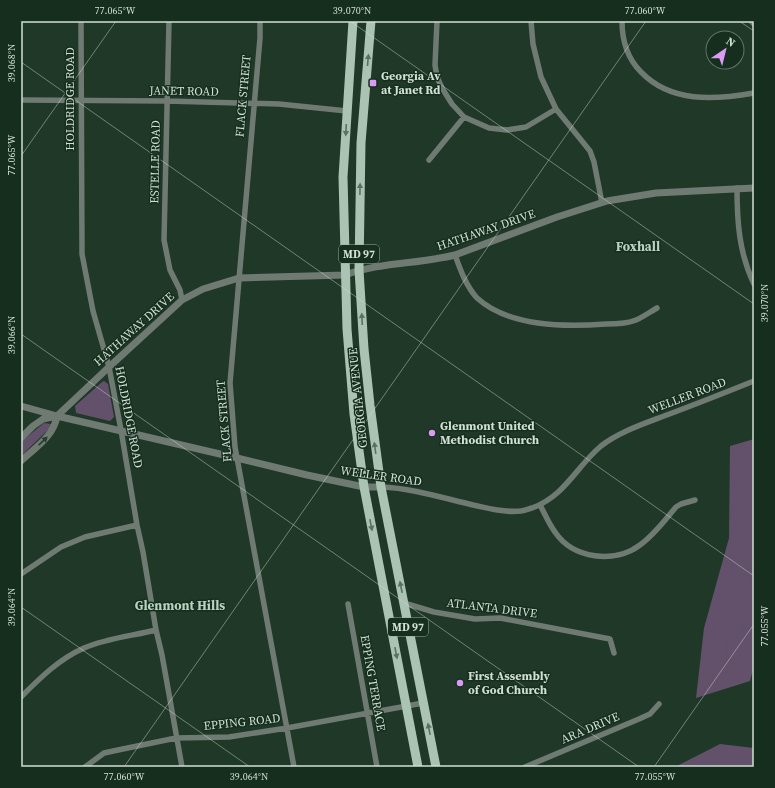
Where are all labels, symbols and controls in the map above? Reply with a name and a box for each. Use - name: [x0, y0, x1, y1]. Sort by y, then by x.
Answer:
- text: 77.065°W: [95, 4, 136, 17]
- text: 39.070°N: [333, 4, 371, 17]
- text: 77.060°W: [625, 4, 666, 17]
- north arrow: [705, 30, 745, 70]
- text: N: [723, 34, 738, 51]
- text: 39.068°N: [5, 44, 18, 82]
- street label: HOLDRIDGE ROAD: [62, 47, 78, 151]
- street label: FLACK STREET: [231, 53, 255, 138]
- one-way arrow: [364, 54, 371, 66]
- place label: Georgia Av at Janet Rd: [381, 68, 441, 98]
- marker: Georgia Av at Janet Rd: [368, 78, 378, 88]
- street label: JANET ROAD: [148, 82, 219, 100]
- street label: ESTELLE ROAD: [146, 120, 164, 204]
- one-way arrow: [342, 124, 349, 136]
- text: 77.065°W: [5, 134, 18, 175]
- one-way arrow: [357, 182, 363, 195]
- street label: HATHAWAY DRIVE: [435, 206, 537, 254]
- district label: Foxhall: [616, 238, 660, 255]
- road number: MD 97: [339, 245, 379, 263]
- text: 39.070°N: [758, 284, 771, 322]
- street label: HATHAWAY DRIVE: [90, 289, 178, 369]
- one-way arrow: [359, 313, 366, 325]
- text: 39.066°N: [5, 316, 18, 354]
- street label: GEORGIA AVENUE: [345, 347, 371, 449]
- street label: HOLDRIDGE ROAD: [111, 365, 147, 469]
- street label: WELLER ROAD: [646, 374, 728, 418]
- street label: FLACK STREET: [212, 378, 236, 463]
- place label: Glenmont United Methodist Church: [440, 418, 540, 448]
- marker: Glenmont United Methodist Church: [427, 428, 437, 438]
- one-way arrow: [38, 436, 48, 446]
- one-way arrow: [372, 442, 378, 455]
- street label: WELLER ROAD: [339, 462, 423, 490]
- one-way arrow: [369, 519, 375, 532]
- one-way arrow: [397, 581, 403, 594]
- text: 39.064°N: [5, 588, 18, 626]
- street label: ATLANTA DRIVE: [446, 595, 538, 621]
- district label: Glenmont Hills: [135, 597, 225, 614]
- text: 77.055°W: [758, 605, 771, 646]
- road number: MD 97: [388, 618, 428, 636]
- street label: EPPING TERRACE: [357, 634, 389, 732]
- one-way arrow: [393, 647, 399, 659]
- place label: First Assembly of God Church: [468, 668, 550, 698]
- marker: First Assembly of God Church: [455, 678, 465, 688]
- street label: ARA DRIVE: [558, 708, 622, 748]
- street label: EPPING ROAD: [203, 710, 281, 734]
- one-way arrow: [425, 723, 431, 735]
- text: 77.060°W: [104, 770, 145, 783]
- text: 39.064°N: [230, 770, 268, 783]
- text: 77.055°W: [635, 770, 676, 783]

